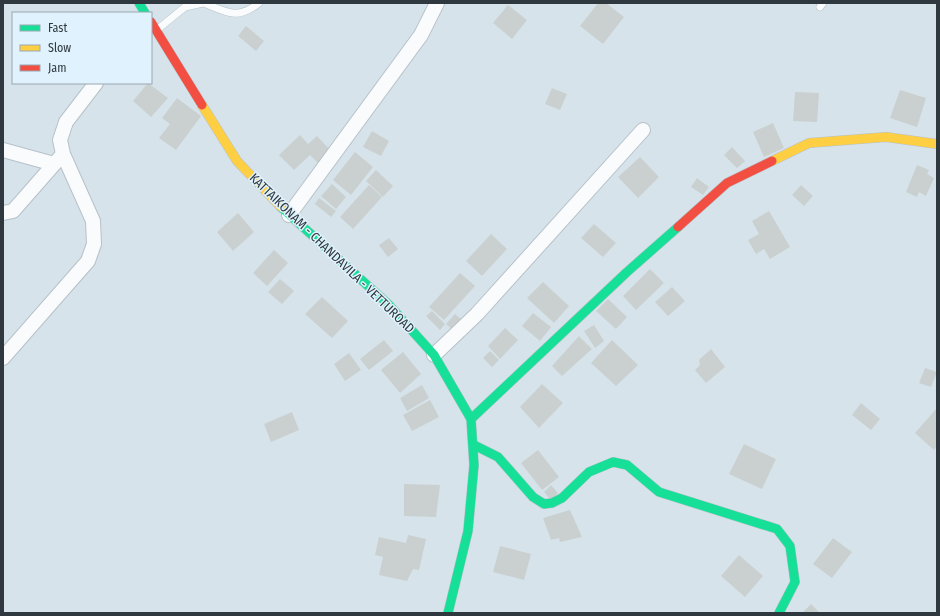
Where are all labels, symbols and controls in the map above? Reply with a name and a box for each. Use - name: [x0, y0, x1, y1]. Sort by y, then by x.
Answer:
- legend: [12, 12, 152, 84]
- text: Fast: [48, 21, 67, 35]
- text: Slow: [48, 41, 71, 55]
- text: Jam: [48, 61, 66, 75]
- street label: KATTAIKONAM - CHANDAVILA - VETTUROAD: [247, 170, 417, 336]

